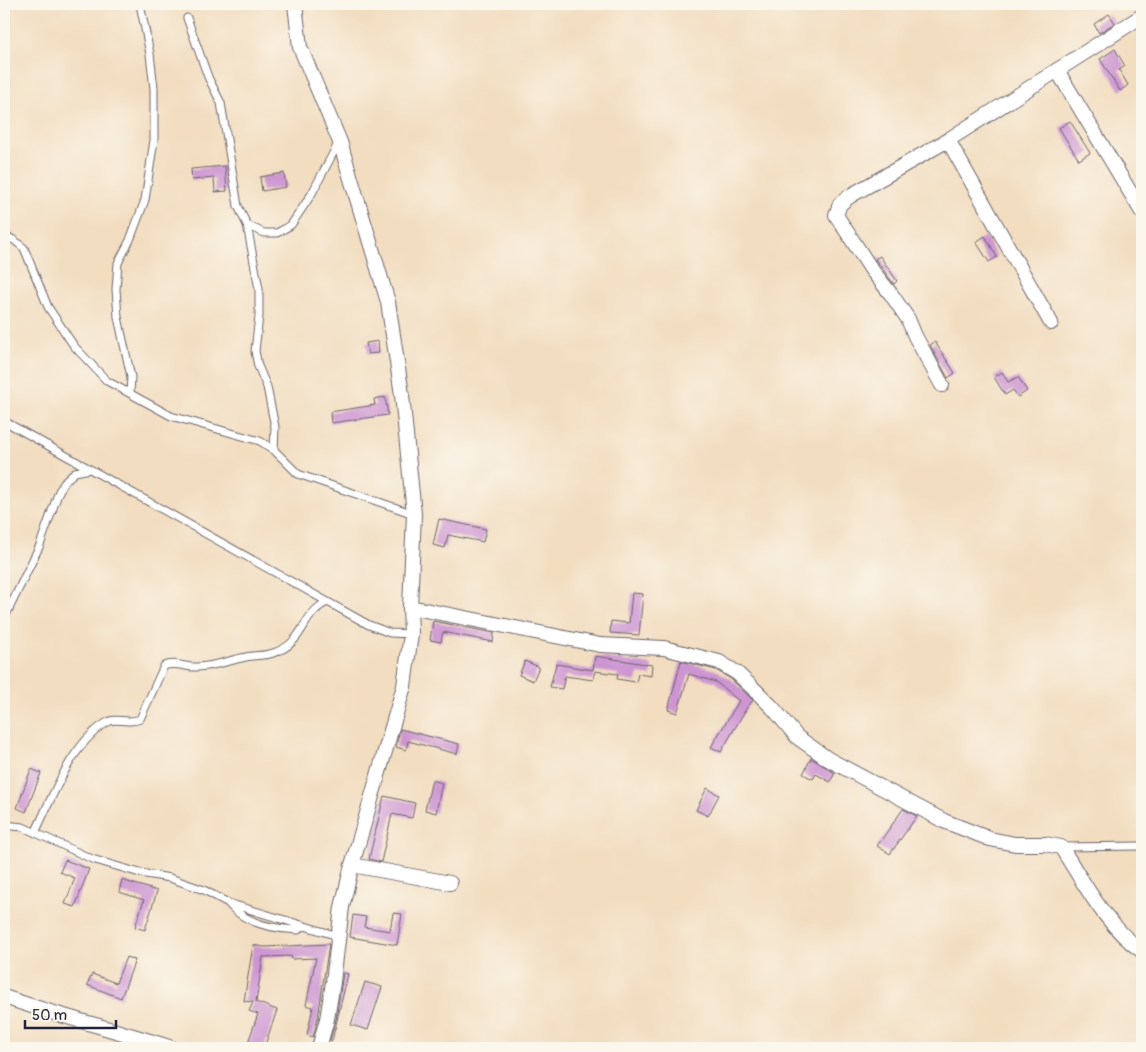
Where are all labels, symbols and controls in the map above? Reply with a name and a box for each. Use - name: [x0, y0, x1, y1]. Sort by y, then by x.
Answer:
- scale bar: [25, 997, 116, 1029]
- text: 50 m: [32, 1006, 67, 1025]

